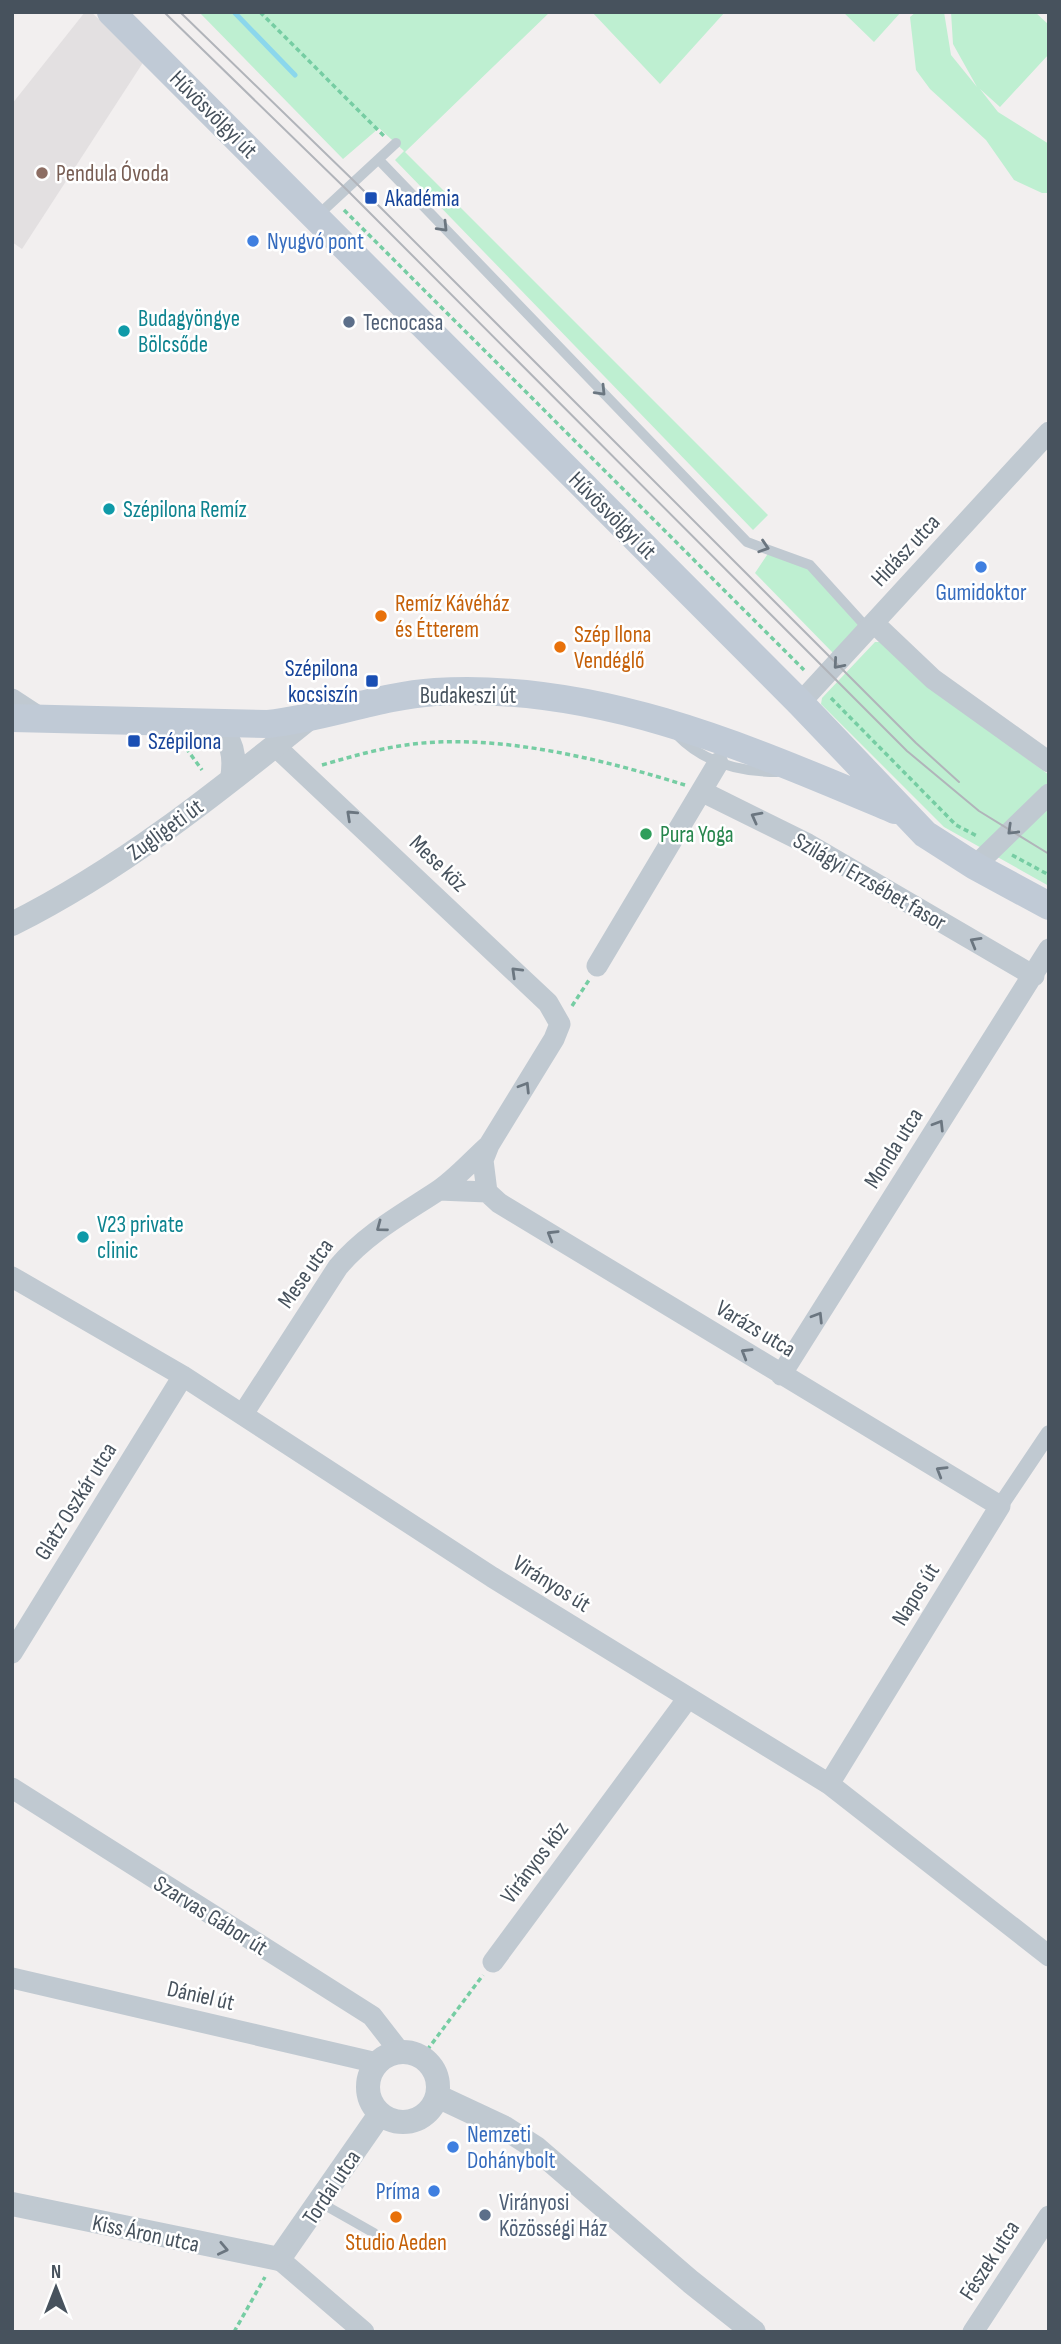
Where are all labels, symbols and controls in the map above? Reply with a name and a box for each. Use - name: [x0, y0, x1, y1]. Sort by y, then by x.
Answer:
- street label: Hűvösvölgyi út: [164, 65, 263, 164]
- place label: Pendula Óvoda: [56, 160, 169, 188]
- marker: Pendula Óvoda: [34, 165, 50, 181]
- place label: Akadémia: [384, 185, 460, 213]
- marker: Akadémia: [363, 190, 379, 206]
- one-way arrow: [435, 219, 448, 232]
- place label: Nyugvó pont: [267, 228, 364, 256]
- marker: Nyugvó pont: [245, 233, 261, 249]
- place label: Budagyöngye Bölcsőde: [138, 305, 240, 359]
- place label: Tecnocasa: [363, 309, 443, 337]
- marker: Tecnocasa: [341, 314, 357, 330]
- marker: Budagyöngye Bölcsőde: [116, 323, 132, 339]
- one-way arrow: [593, 382, 606, 395]
- street label: Hűvösvölgyi út: [563, 466, 662, 565]
- place label: Szépilona Remíz: [123, 496, 247, 524]
- marker: Szépilona Remíz: [101, 501, 117, 517]
- street label: Hidász utca: [865, 509, 946, 593]
- one-way arrow: [757, 539, 769, 553]
- marker: Gumidoktor: [973, 559, 989, 575]
- place label: Gumidoktor: [935, 579, 1027, 607]
- place label: Remíz Kávéház és Étterem: [395, 590, 509, 644]
- marker: Remíz Kávéház és Étterem: [373, 608, 389, 624]
- place label: Szép Ilona Vendéglő: [574, 621, 651, 675]
- marker: Szép Ilona Vendéglő: [552, 639, 568, 655]
- place label: Szépilona kocsiszín: [285, 655, 358, 709]
- one-way arrow: [834, 656, 847, 669]
- marker: Szépilona kocsiszín: [364, 673, 380, 689]
- street label: Budakeszi út: [420, 682, 516, 710]
- place label: Szépilona: [148, 728, 221, 756]
- marker: Szépilona: [126, 733, 142, 749]
- street label: Zugligeti út: [122, 793, 209, 867]
- one-way arrow: [346, 811, 359, 824]
- one-way arrow: [751, 811, 763, 825]
- place label: Pura Yoga: [660, 821, 734, 849]
- one-way arrow: [1008, 822, 1020, 834]
- marker: Pura Yoga: [638, 826, 654, 842]
- street label: Szilágyi Erzsébet fasor: [788, 827, 951, 937]
- street label: Mese köz: [403, 829, 473, 898]
- one-way arrow: [969, 937, 982, 950]
- one-way arrow: [511, 968, 524, 981]
- one-way arrow: [516, 1081, 529, 1094]
- street label: Monda utca: [858, 1103, 929, 1194]
- one-way arrow: [931, 1119, 944, 1132]
- place label: V23 private clinic: [97, 1211, 184, 1265]
- one-way arrow: [377, 1219, 389, 1231]
- marker: V23 private clinic: [75, 1229, 91, 1245]
- one-way arrow: [547, 1230, 560, 1243]
- street label: Mese utca: [272, 1233, 340, 1314]
- street label: Varázs utca: [711, 1294, 800, 1364]
- one-way arrow: [809, 1312, 822, 1325]
- one-way arrow: [741, 1349, 754, 1362]
- street label: Glatz Oszkár utca: [29, 1438, 123, 1566]
- one-way arrow: [936, 1466, 949, 1479]
- street label: Virányos út: [507, 1549, 595, 1619]
- street label: Napos út: [886, 1558, 946, 1631]
- street label: Virányos köz: [495, 1816, 575, 1909]
- street label: Szarvas Gábor út: [148, 1870, 273, 1962]
- street label: Dániel út: [165, 1975, 237, 2017]
- place label: Nemzeti Dohánybolt: [467, 2121, 556, 2175]
- marker: Nemzeti Dohánybolt: [445, 2139, 461, 2155]
- street label: Tordai utca: [297, 2145, 367, 2230]
- place label: Príma: [376, 2178, 420, 2206]
- marker: Príma: [426, 2183, 442, 2199]
- place label: Virányosi Közösségi Ház: [499, 2189, 607, 2243]
- marker: Virányosi Közösségi Ház: [477, 2207, 493, 2223]
- street label: Kiss Áron utca: [90, 2209, 202, 2259]
- marker: Studio Aeden: [388, 2209, 404, 2225]
- street label: Fészek utca: [954, 2215, 1026, 2306]
- place label: Studio Aeden: [345, 2229, 447, 2257]
- one-way arrow: [217, 2241, 229, 2256]
- north arrow: [21, 2253, 91, 2323]
- text: N: [51, 2261, 61, 2284]

